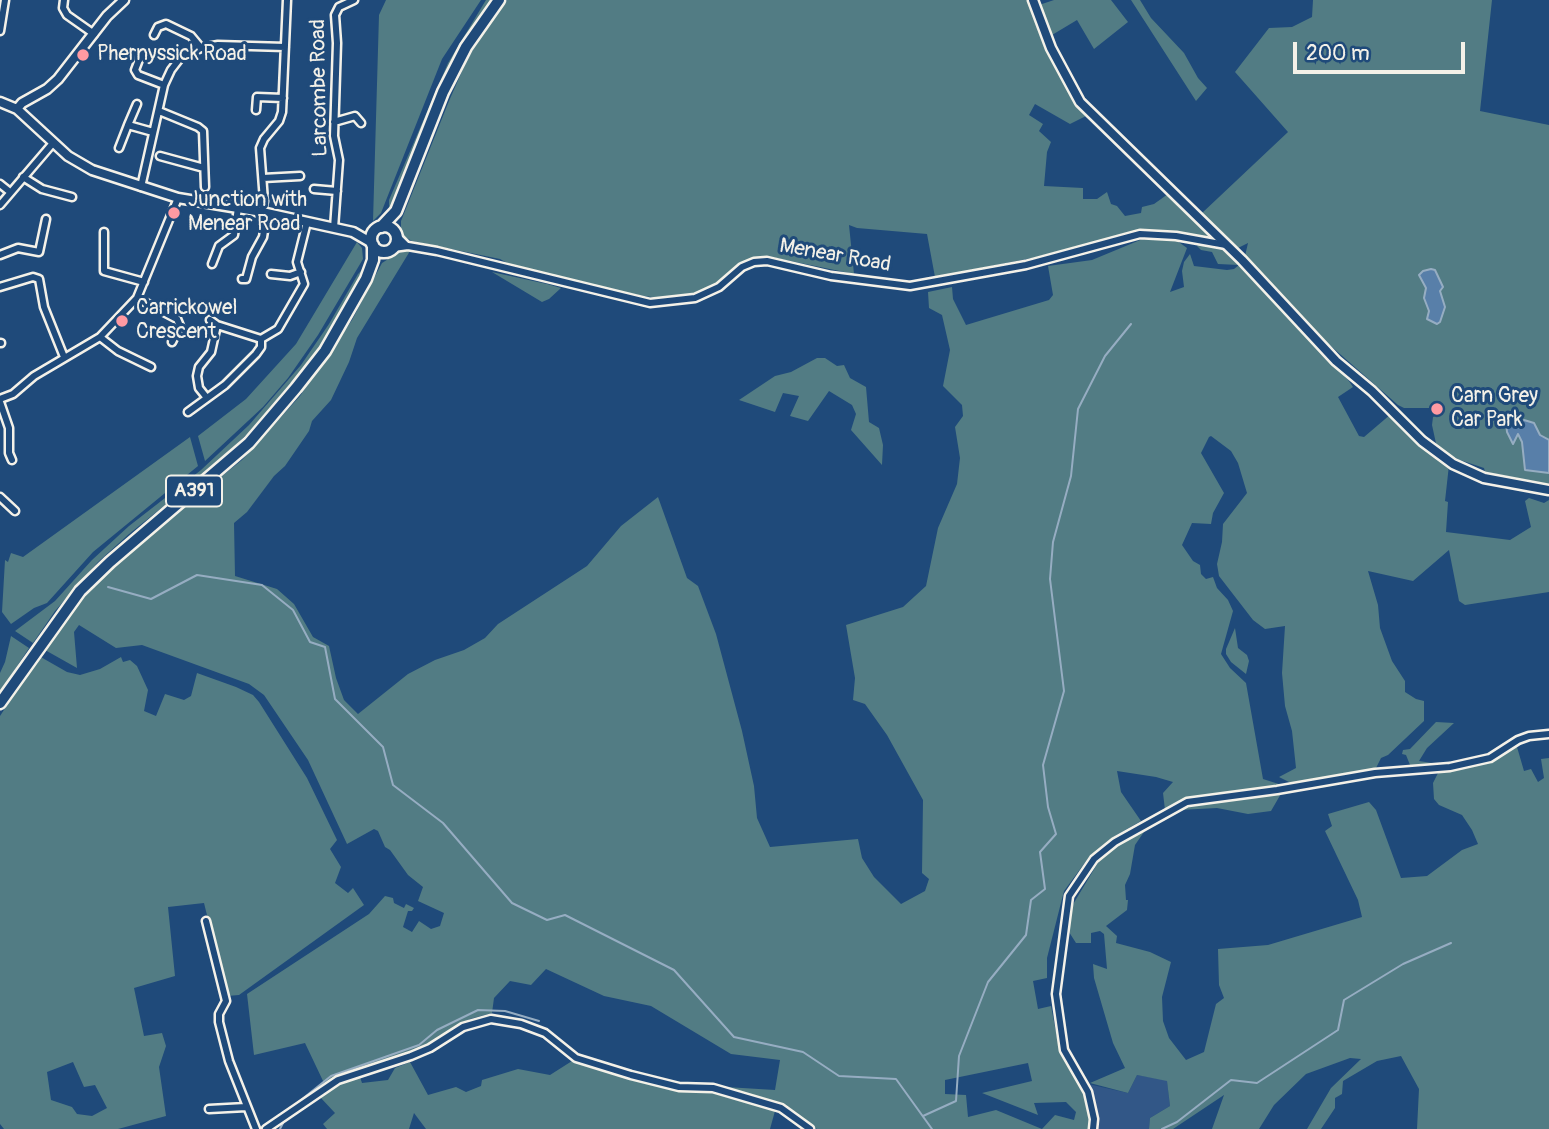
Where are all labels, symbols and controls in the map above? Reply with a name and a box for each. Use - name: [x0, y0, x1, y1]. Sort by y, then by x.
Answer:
- street label: Larcombe Road: [306, 19, 334, 157]
- scale bar: [1297, 28, 1468, 72]
- text: 200 m: [1306, 40, 1370, 67]
- place label: Phernyssick Road: [97, 42, 247, 68]
- marker: Phernyssick Road: [75, 47, 91, 63]
- place label: Junction with Menear Road: [188, 188, 307, 238]
- marker: Junction with Menear Road: [166, 205, 182, 221]
- street label: Menear Road: [777, 234, 893, 278]
- place label: Carrickowel Crescent: [136, 296, 237, 346]
- marker: Carrickowel Crescent: [114, 313, 130, 329]
- place label: Carn Grey Car Park: [1451, 384, 1538, 434]
- marker: Carn Grey Car Park: [1429, 401, 1445, 417]
- road number: A391: [166, 476, 222, 506]

